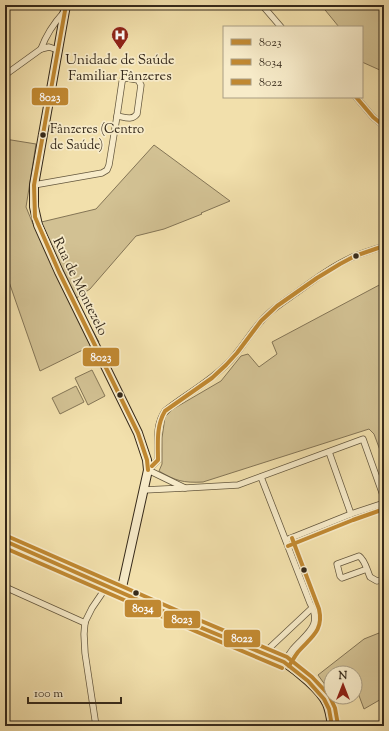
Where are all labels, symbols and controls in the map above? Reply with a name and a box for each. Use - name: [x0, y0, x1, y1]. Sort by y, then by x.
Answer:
- hospital icon: Unidade de Saúde Familiar Fânzeres: [110, 25, 130, 50]
- legend: [223, 26, 363, 98]
- text: 8023: [259, 34, 282, 52]
- place label: Unidade de Saúde Familiar Fânzeres: [65, 51, 175, 87]
- text: 8034: [259, 54, 282, 72]
- text: 8022: [259, 74, 283, 92]
- line badge: 8023: [31, 87, 69, 106]
- text: 8023: [40, 90, 61, 106]
- place label: Fânzeres (Centro de Saúde): [50, 121, 144, 155]
- marker: Fânzeres (Centro de Saúde): [38, 130, 48, 140]
- street label: Rua de Montezelo: [47, 234, 112, 340]
- unlabelled marker: [351, 251, 361, 261]
- line badge: 8023: [82, 347, 120, 367]
- text: 8023: [91, 350, 112, 366]
- unlabelled marker: [115, 390, 125, 400]
- unlabelled marker: [299, 565, 309, 575]
- unlabelled marker: [131, 588, 141, 598]
- line badge: 8034: [124, 599, 162, 618]
- text: 8034: [132, 601, 154, 617]
- line badge: 8023: [163, 610, 201, 629]
- text: 8023: [172, 612, 193, 628]
- line badge: 8022: [223, 629, 261, 648]
- text: 8022: [231, 631, 254, 647]
- north arrow: [323, 665, 363, 705]
- text: N: [338, 668, 348, 684]
- scale bar: [28, 679, 121, 705]
- text: 100 m: [34, 685, 63, 703]

